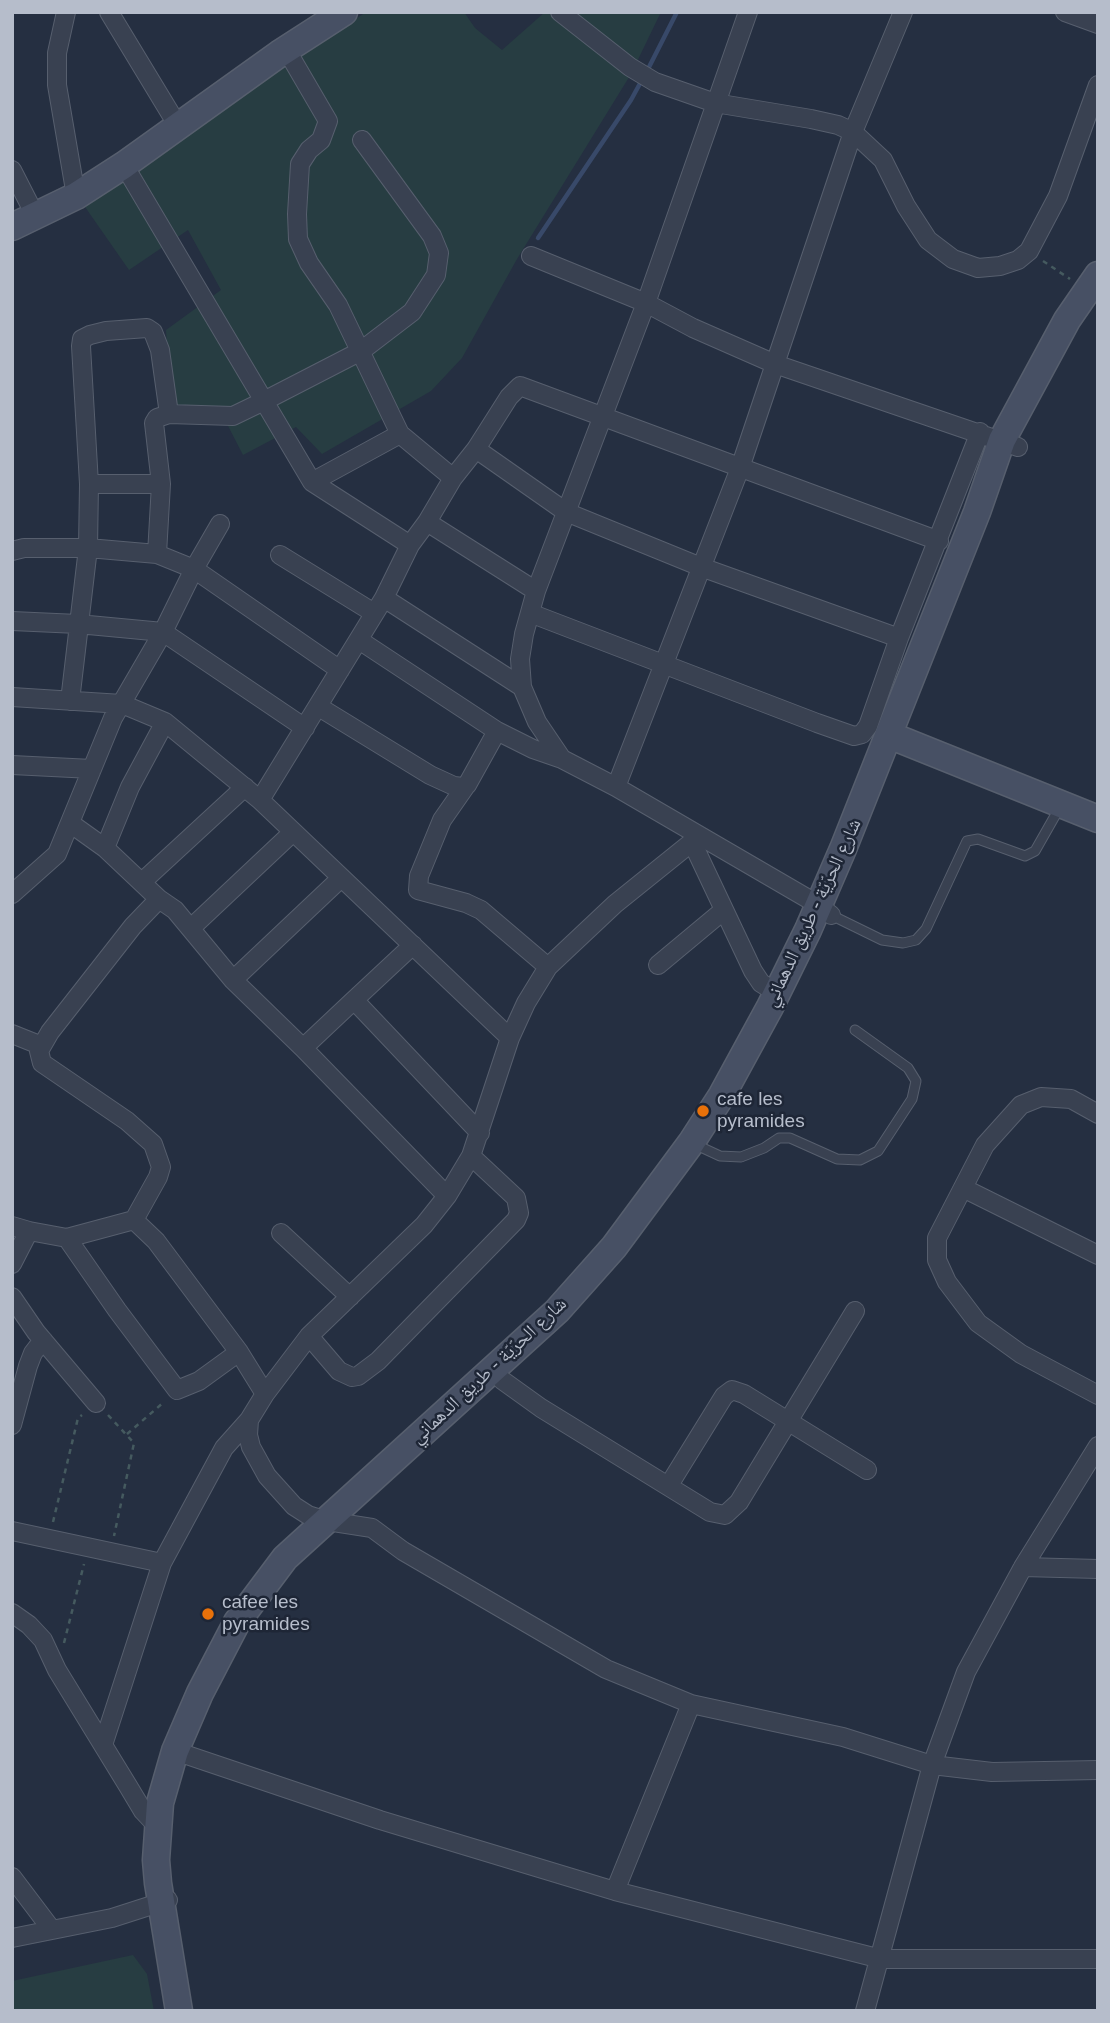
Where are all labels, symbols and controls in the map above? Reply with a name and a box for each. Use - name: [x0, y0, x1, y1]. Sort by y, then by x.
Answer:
- street label: شارع الحرّيّة - طريق الدهماني: [759, 815, 867, 1011]
- place label: cafe les pyramides: [717, 1089, 805, 1133]
- marker: cafe les pyramides: [695, 1103, 711, 1119]
- street label: شارع الحرّيّة - طريق الدهماني: [406, 1293, 572, 1449]
- place label: cafee les pyramides: [222, 1592, 310, 1636]
- marker: cafee les pyramides: [200, 1606, 216, 1622]

